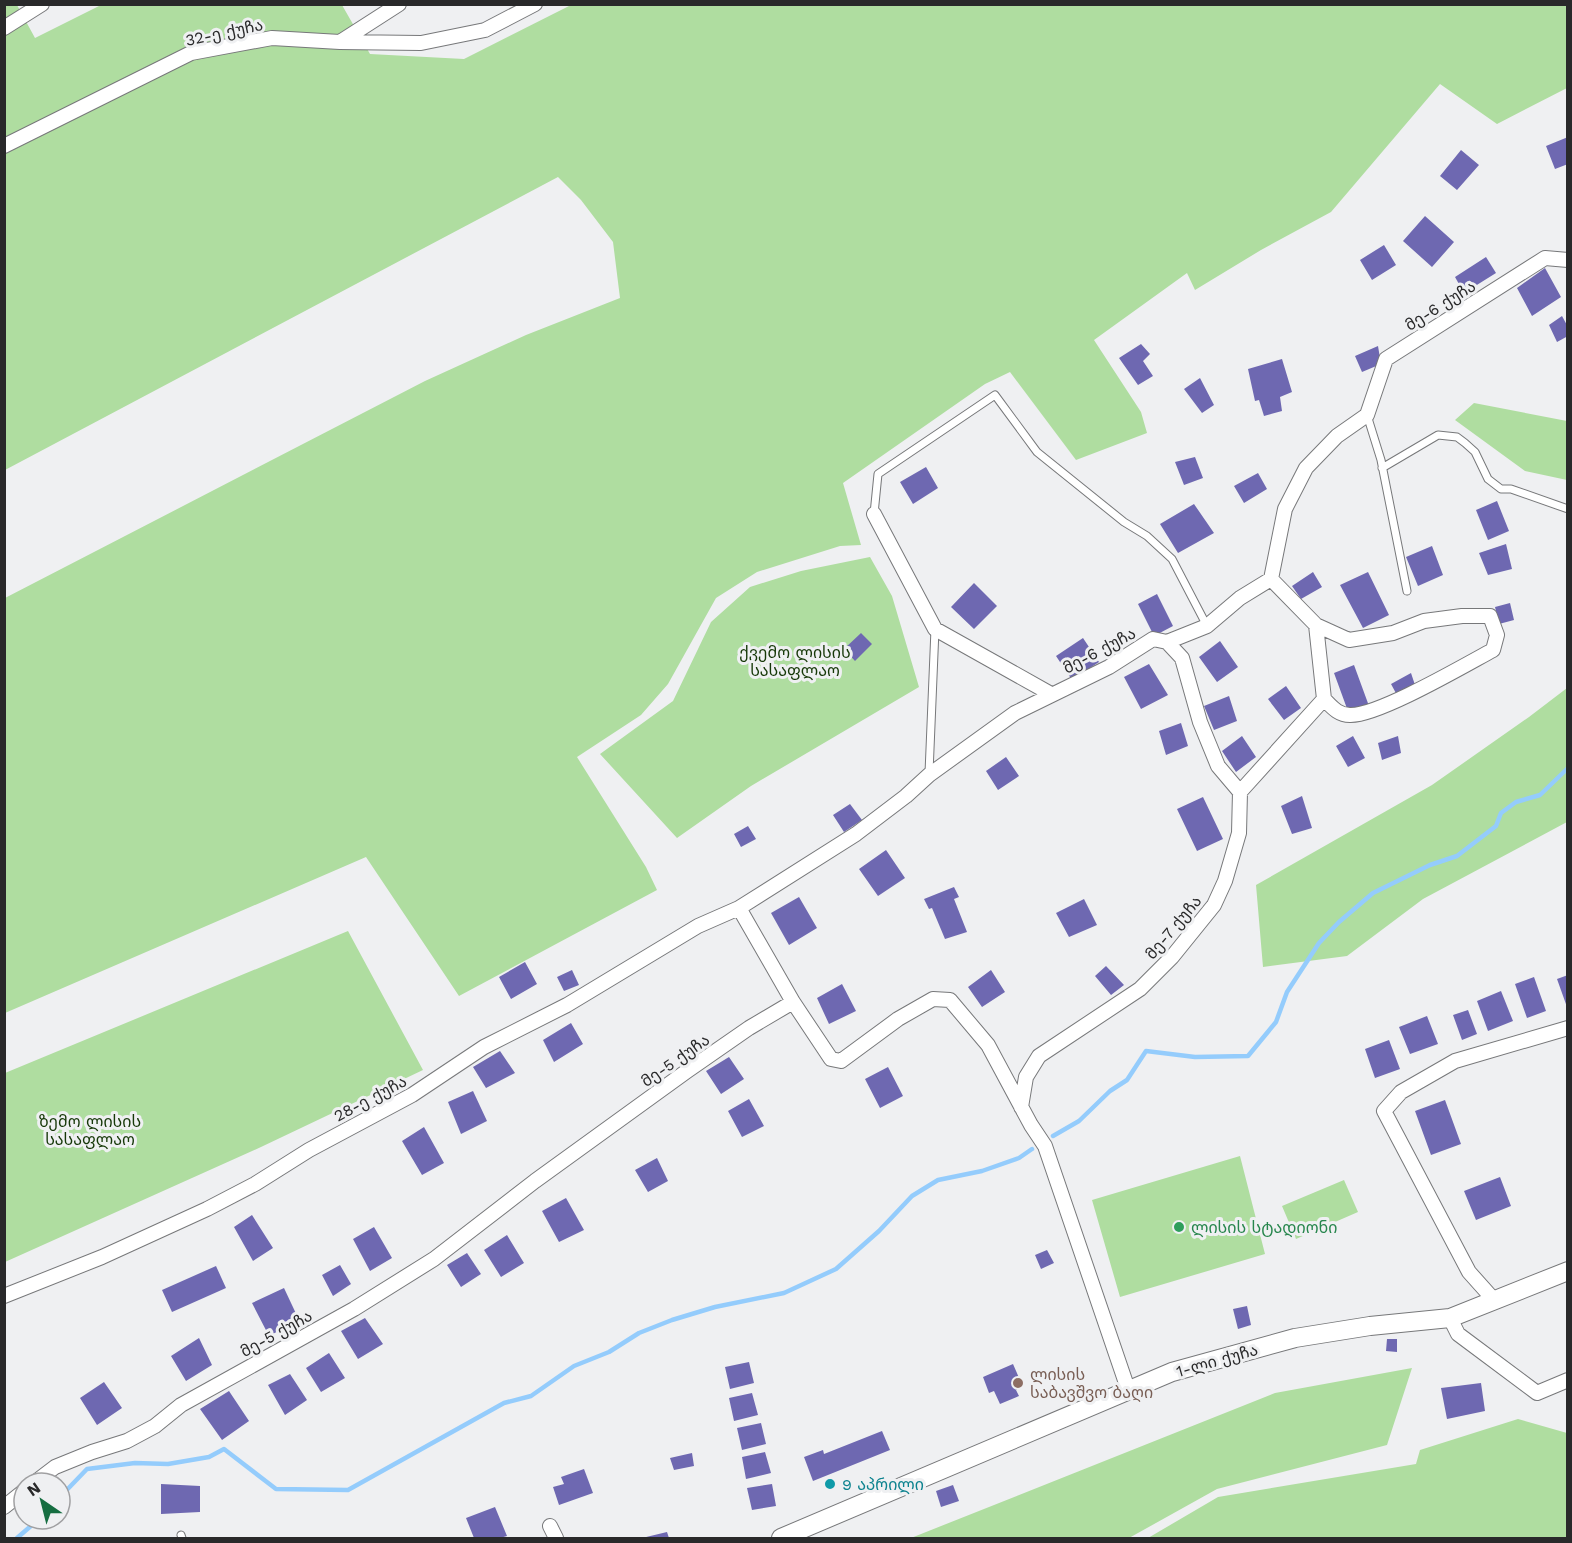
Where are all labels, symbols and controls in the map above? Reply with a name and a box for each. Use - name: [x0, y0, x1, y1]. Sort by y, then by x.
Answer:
- street label: 32-ე ქუჩა: [184, 15, 265, 50]
- street label: მე-6 ქუჩა: [1402, 276, 1479, 335]
- street label: მე-6 ქუჩა: [1060, 623, 1139, 677]
- park label: ქვემო ლისის სასაფლაო: [739, 643, 851, 681]
- street label: მე-7 ქუჩა: [1141, 892, 1206, 963]
- street label: მე-5 ქუჩა: [637, 1030, 713, 1091]
- street label: 28-ე ქუჩა: [331, 1071, 410, 1126]
- park label: ზემო ლისის სასაფლაო: [39, 1112, 141, 1150]
- place label: ლისის სტადიონი: [1191, 1218, 1337, 1238]
- marker: ლისის სტადიონი: [1172, 1220, 1186, 1234]
- street label: მე-5 ქუჩა: [237, 1306, 315, 1361]
- street label: 1-ლი ქუჩა: [1174, 1340, 1260, 1382]
- place label: ლისის საბავშვო ბაღი: [1030, 1365, 1153, 1402]
- marker: ლისის საბავშვო ბაღი: [1011, 1376, 1025, 1390]
- north arrow: [12, 1471, 72, 1531]
- place label: 9 აპრილი: [842, 1475, 924, 1495]
- marker: 9 აპრილი: [823, 1477, 837, 1491]
- text: N: [23, 1478, 44, 1500]

